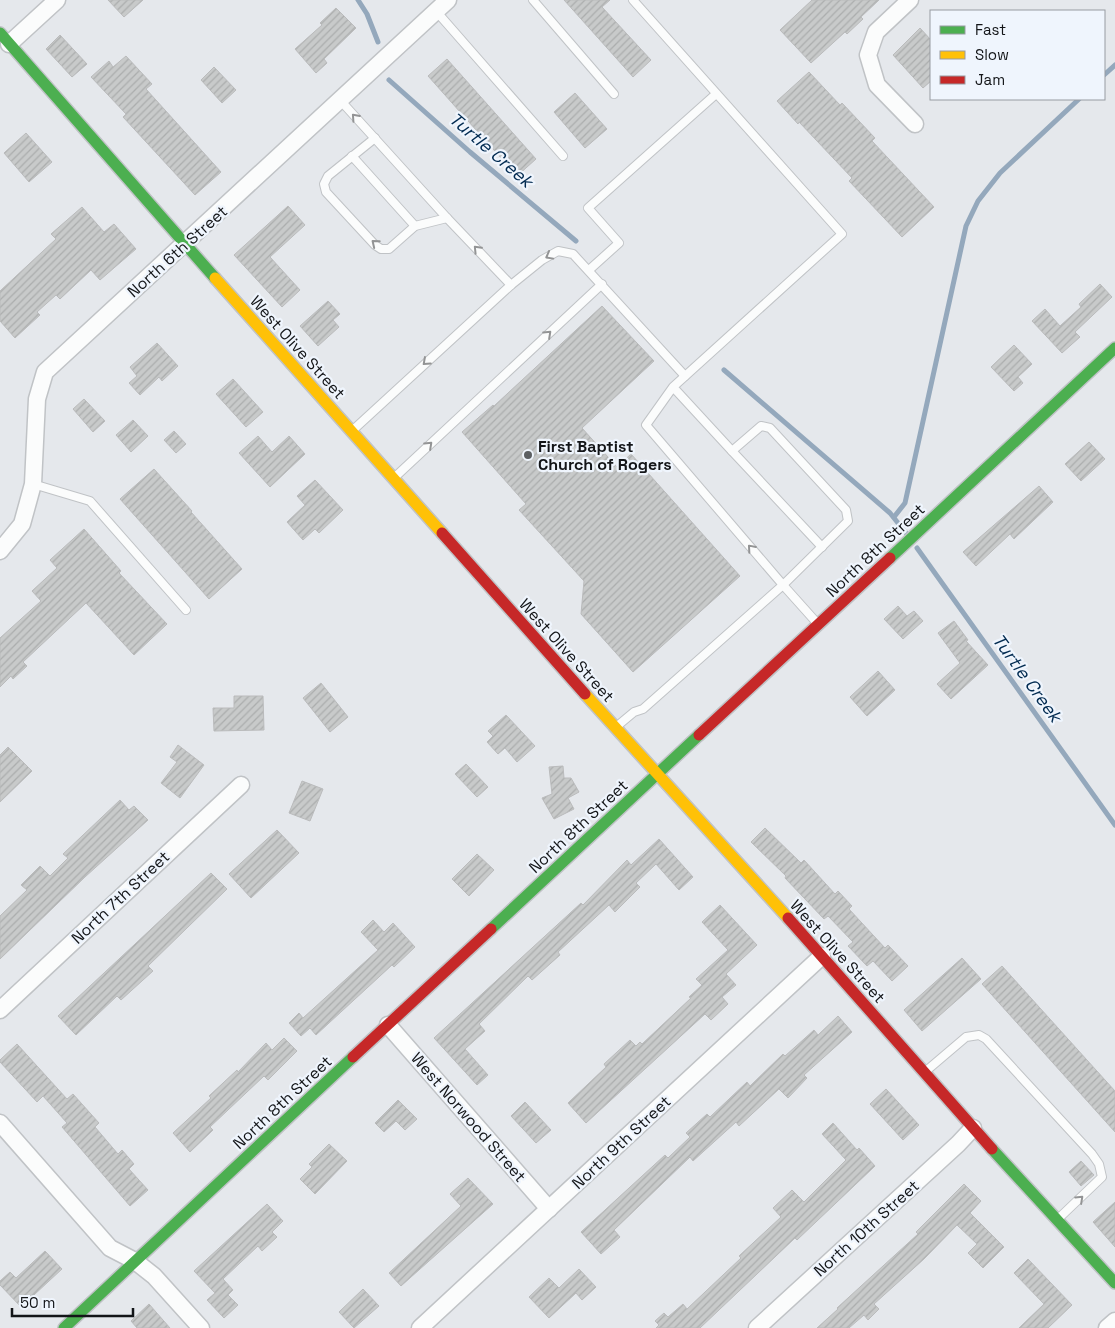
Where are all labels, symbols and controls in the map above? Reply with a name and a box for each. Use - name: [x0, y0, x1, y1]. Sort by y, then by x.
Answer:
- legend: [930, 10, 1105, 100]
- text: Fast: [975, 20, 1006, 39]
- text: Slow: [975, 45, 1009, 64]
- text: Jam: [975, 70, 1005, 89]
- water label: Turtle Creek: [445, 107, 540, 194]
- one-way arrow: [352, 113, 361, 122]
- street label: North 6th Street: [123, 201, 232, 302]
- one-way arrow: [372, 241, 381, 249]
- one-way arrow: [474, 246, 483, 255]
- one-way arrow: [545, 250, 554, 260]
- street label: West Olive Street: [246, 291, 350, 404]
- one-way arrow: [542, 331, 551, 340]
- one-way arrow: [422, 356, 431, 365]
- place label: First Baptist Church of Rogers: [538, 436, 672, 475]
- one-way arrow: [423, 442, 432, 451]
- marker: First Baptist Church of Rogers: [522, 449, 534, 461]
- street label: North 8th Street: [821, 499, 929, 602]
- one-way arrow: [748, 544, 757, 553]
- street label: West Olive Street: [515, 594, 619, 707]
- water label: Turtle Creek: [988, 629, 1069, 728]
- street label: North 8th Street: [524, 775, 632, 878]
- street label: North 7th Street: [67, 846, 174, 948]
- street label: West Olive Street: [786, 895, 890, 1008]
- street label: West Norwood Street: [406, 1048, 531, 1187]
- street label: North 8th Street: [228, 1051, 336, 1154]
- street label: North 9th Street: [567, 1091, 675, 1194]
- street label: North 10th Street: [809, 1175, 924, 1281]
- one-way arrow: [1074, 1196, 1083, 1205]
- scale bar: [12, 1286, 134, 1318]
- text: 50 m: [20, 1293, 55, 1312]

